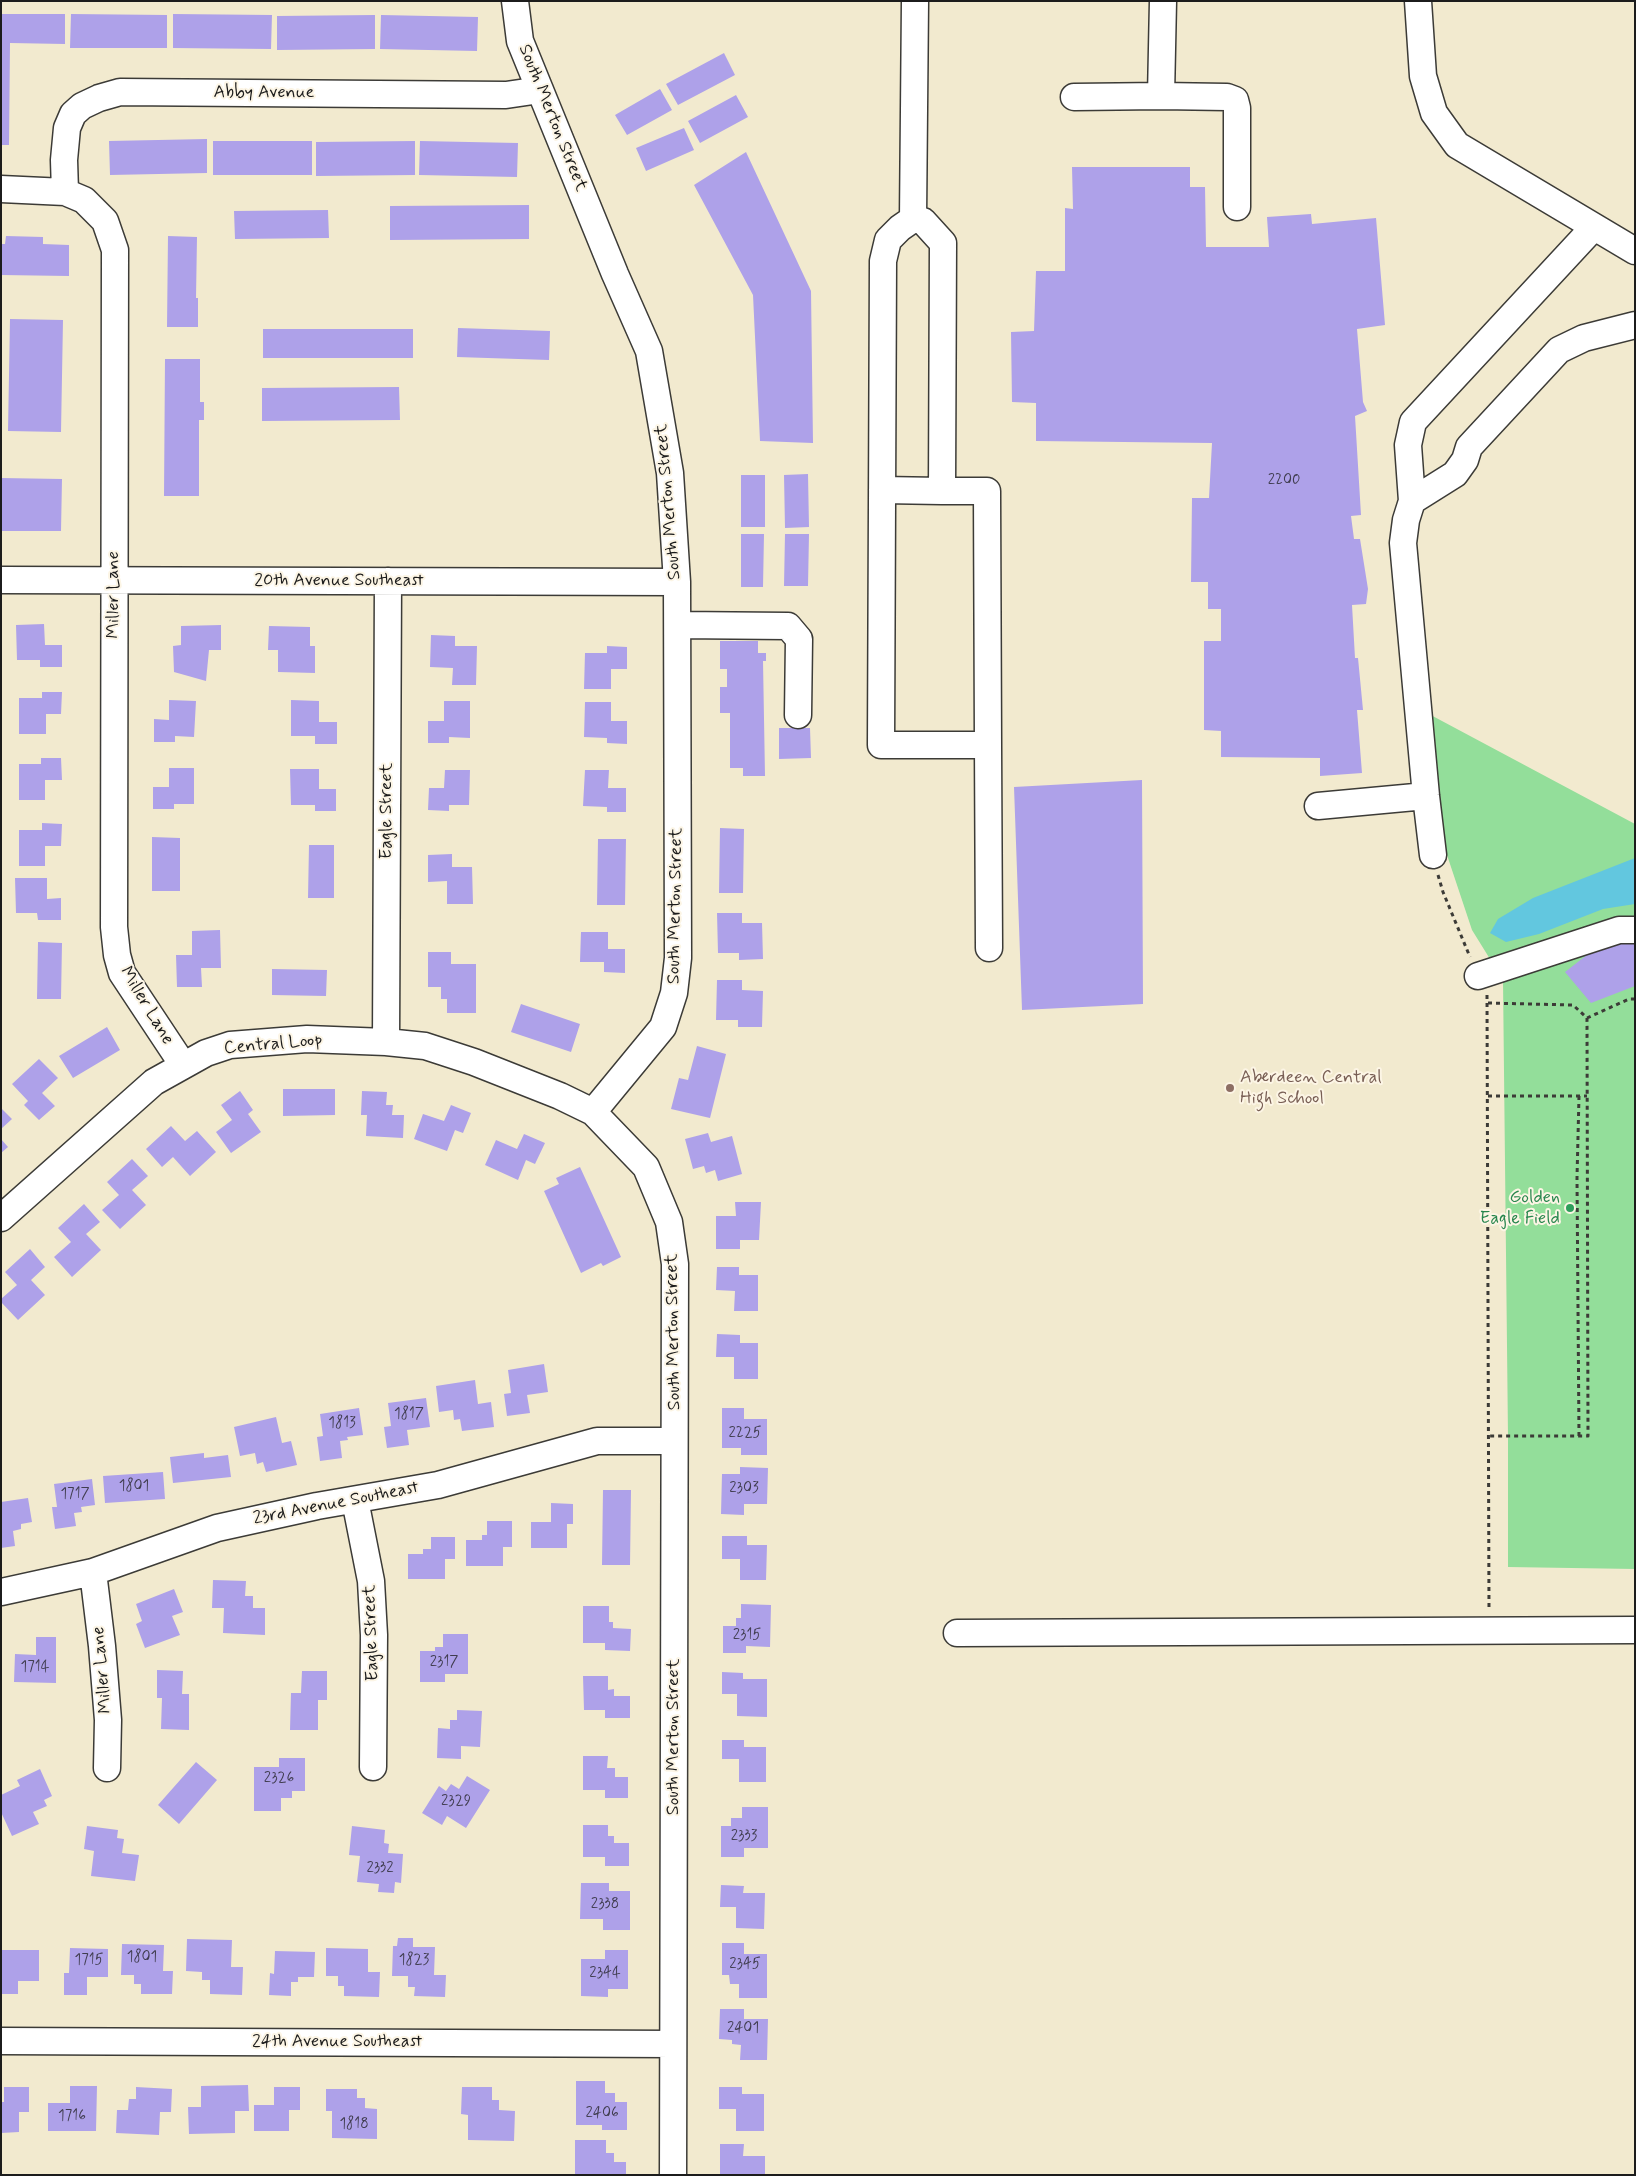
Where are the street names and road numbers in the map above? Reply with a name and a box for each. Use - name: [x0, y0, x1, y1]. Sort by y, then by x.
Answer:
- street label: South Merton Street: [513, 41, 591, 195]
- street label: Abby Avenue: [214, 82, 314, 104]
- street label: South Merton Street: [651, 423, 687, 581]
- street label: Miller Lane: [103, 551, 125, 639]
- street label: 20th Avenue Southeast: [254, 570, 424, 592]
- street label: Eagle Street: [376, 763, 398, 859]
- street label: South Merton Street: [664, 828, 688, 984]
- street label: Miller Lane: [114, 963, 178, 1049]
- street label: Central Loop: [223, 1030, 323, 1060]
- street label: South Merton Street: [662, 1254, 686, 1410]
- street label: 23rd Avenue Southeast: [251, 1477, 421, 1531]
- street label: Eagle Street: [360, 1584, 384, 1682]
- street label: Miller Lane: [88, 1625, 118, 1715]
- street label: South Merton Street: [663, 1659, 685, 1815]
- street label: 24th Avenue Southeast: [252, 2031, 422, 2053]

